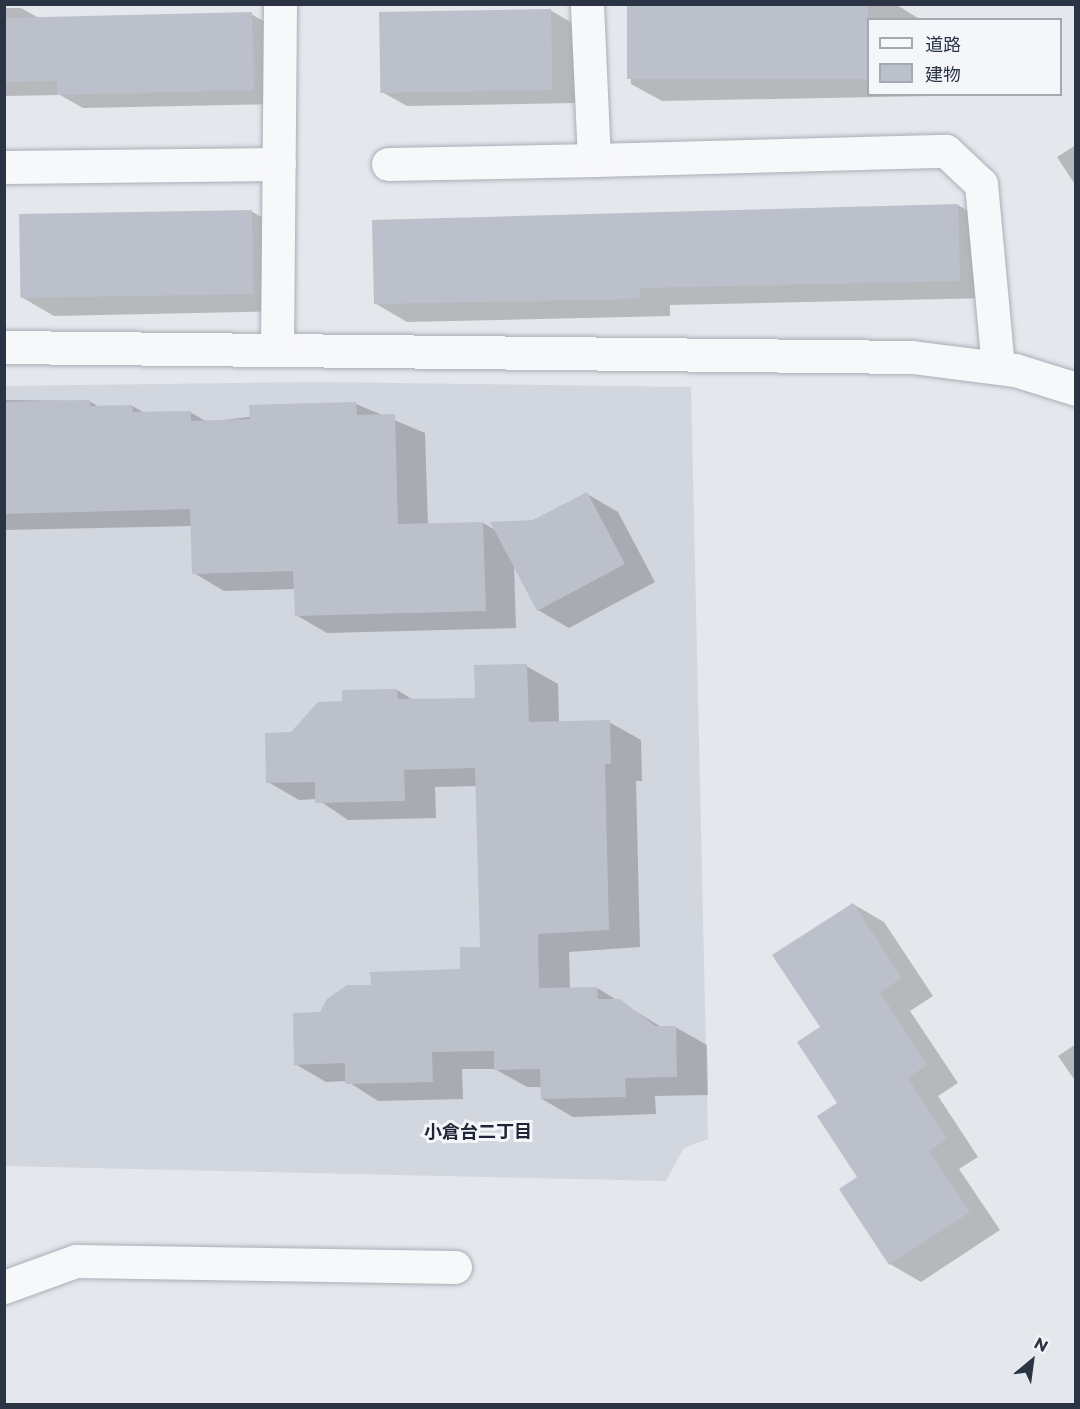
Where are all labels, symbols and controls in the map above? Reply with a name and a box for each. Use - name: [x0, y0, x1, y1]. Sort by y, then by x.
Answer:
- legend: [867, 18, 1062, 96]
- text: 道路: [925, 34, 961, 56]
- text: 建物: [925, 64, 961, 86]
- district label: 小倉台二丁目: [424, 1121, 532, 1143]
- north arrow: [1002, 1331, 1062, 1391]
- text: N: [1031, 1333, 1051, 1356]

